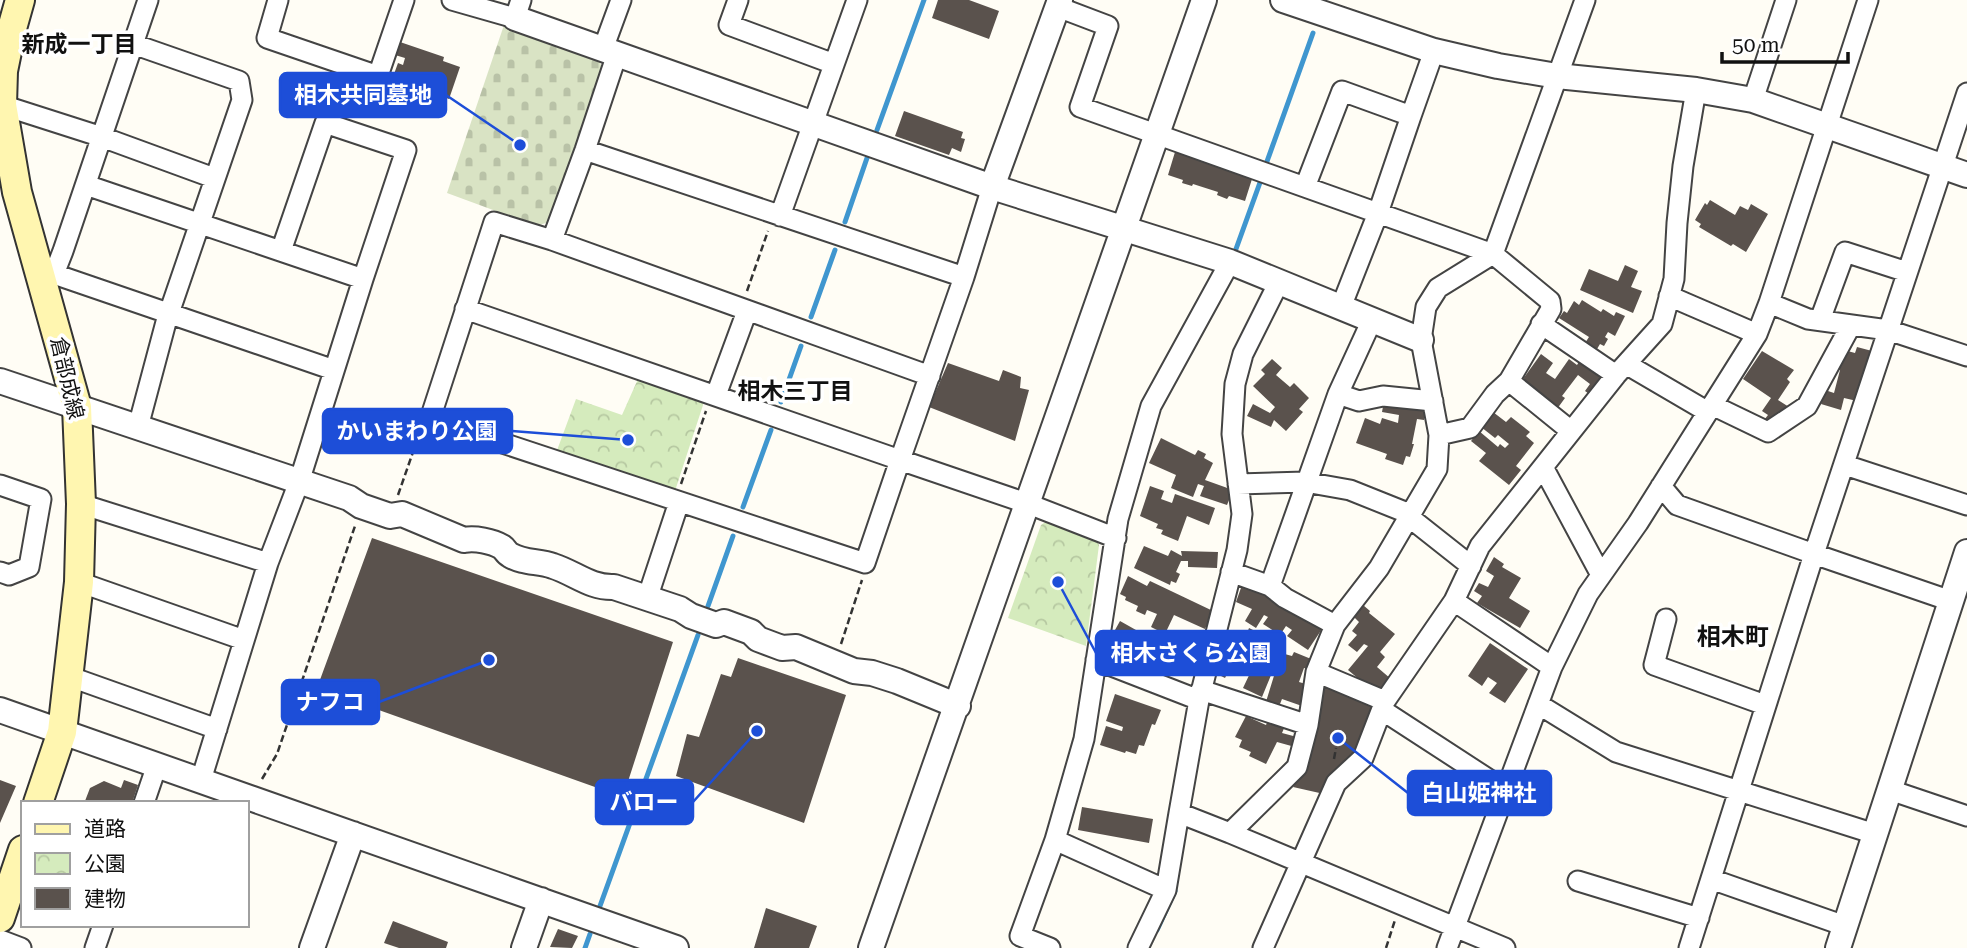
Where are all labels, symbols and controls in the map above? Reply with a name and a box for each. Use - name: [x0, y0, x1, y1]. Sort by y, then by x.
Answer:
- scale bar: [1722, 21, 1848, 65]
- district label: 新成一丁目: [22, 31, 137, 58]
- text: 50 m: [1732, 33, 1780, 57]
- callout: 相木共同墓地: [280, 73, 446, 117]
- text: 相木共同墓地: [294, 82, 432, 109]
- street label: 倉部成線: [46, 334, 88, 422]
- district label: 相木三丁目: [738, 378, 853, 405]
- callout: かいまわり公園: [323, 409, 512, 453]
- text: かいまわり公園: [337, 418, 498, 445]
- district label: 相木町: [1697, 623, 1769, 651]
- callout: 相木さくら公園: [1096, 631, 1285, 675]
- text: 相木さくら公園: [1111, 640, 1272, 667]
- callout: ナフコ: [282, 680, 379, 724]
- text: ナフコ: [296, 689, 365, 716]
- callout: 白山姫神社: [1408, 771, 1551, 815]
- callout: バロー: [596, 780, 693, 824]
- text: 白山姫神社: [1422, 780, 1537, 807]
- text: バロー: [610, 789, 679, 816]
- legend: [21, 801, 248, 927]
- text: 道路: [84, 817, 126, 841]
- text: 公園: [84, 852, 126, 876]
- text: 建物: [84, 887, 126, 911]

